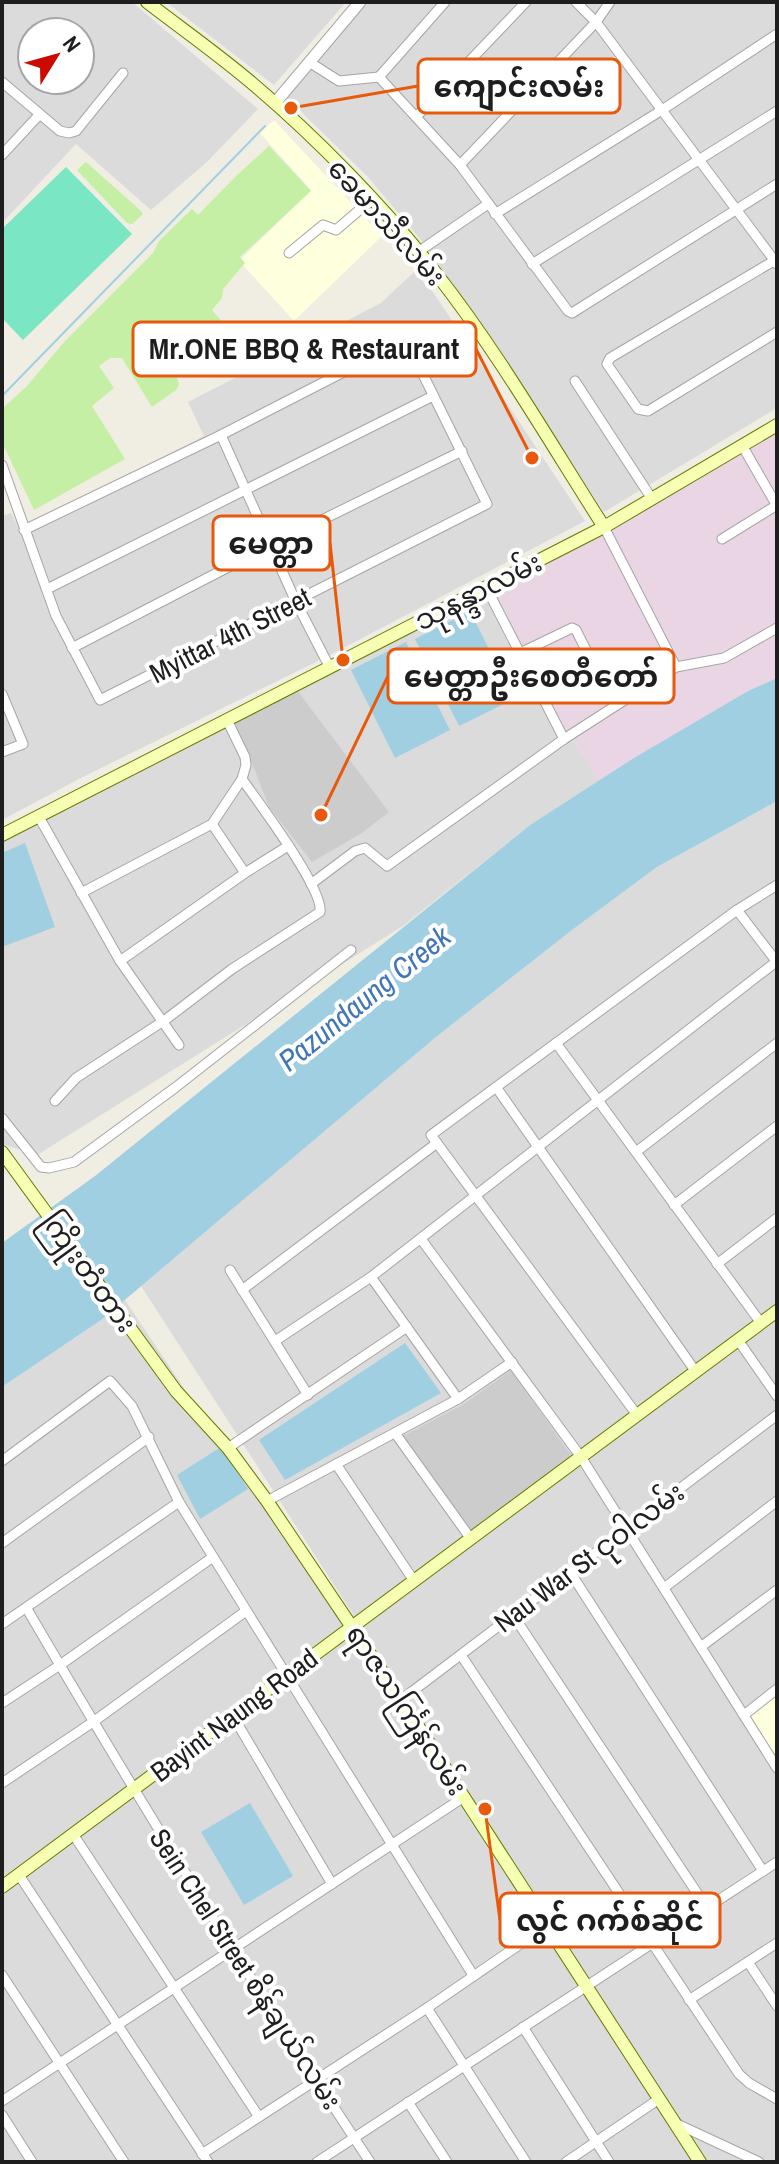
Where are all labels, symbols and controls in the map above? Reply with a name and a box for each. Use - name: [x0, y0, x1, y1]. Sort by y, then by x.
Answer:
- north arrow: [16, 16, 96, 96]
- text: N: [56, 30, 88, 58]
- callout: ကျောင်းလမ်း: [418, 59, 620, 113]
- text: ကျောင်းလမ်း: [434, 66, 604, 112]
- street label: ခေမာသီလမ်း: [319, 150, 455, 294]
- callout: Mr.ONE BBQ & Restaurant: [133, 322, 476, 376]
- text: Mr.ONE BBQ & Restaurant: [149, 328, 459, 368]
- callout: မေတ္တာ: [213, 516, 330, 570]
- text: မေတ္တာ: [228, 523, 314, 568]
- street label: သုနန္ဒာလမ်း: [408, 543, 550, 643]
- street label: Myittar 4th Street: [143, 578, 317, 692]
- callout: မေတ္တာဦးစေတီတော်: [388, 649, 674, 703]
- text: မေတ္တာဦးစေတီတော်: [404, 656, 658, 701]
- water label: Pazundaung Creek: [270, 915, 460, 1080]
- street label: ကြိုးတံတား: [29, 1204, 146, 1342]
- street label: Nau War St ငုဝါလမ်း: [486, 1473, 694, 1644]
- street label: ရာဇသင်္ကြန်လမ်း: [334, 1617, 477, 1805]
- street label: Bayint Naung Road: [143, 1640, 325, 1790]
- street label: Sein Chel Street စိန်ချယ်လမ်း: [138, 1821, 351, 2119]
- callout: လွင် ဂက်စ်ဆိုင်: [500, 1893, 720, 1947]
- text: လွင် ဂက်စ်ဆိုင်: [516, 1900, 704, 1945]

